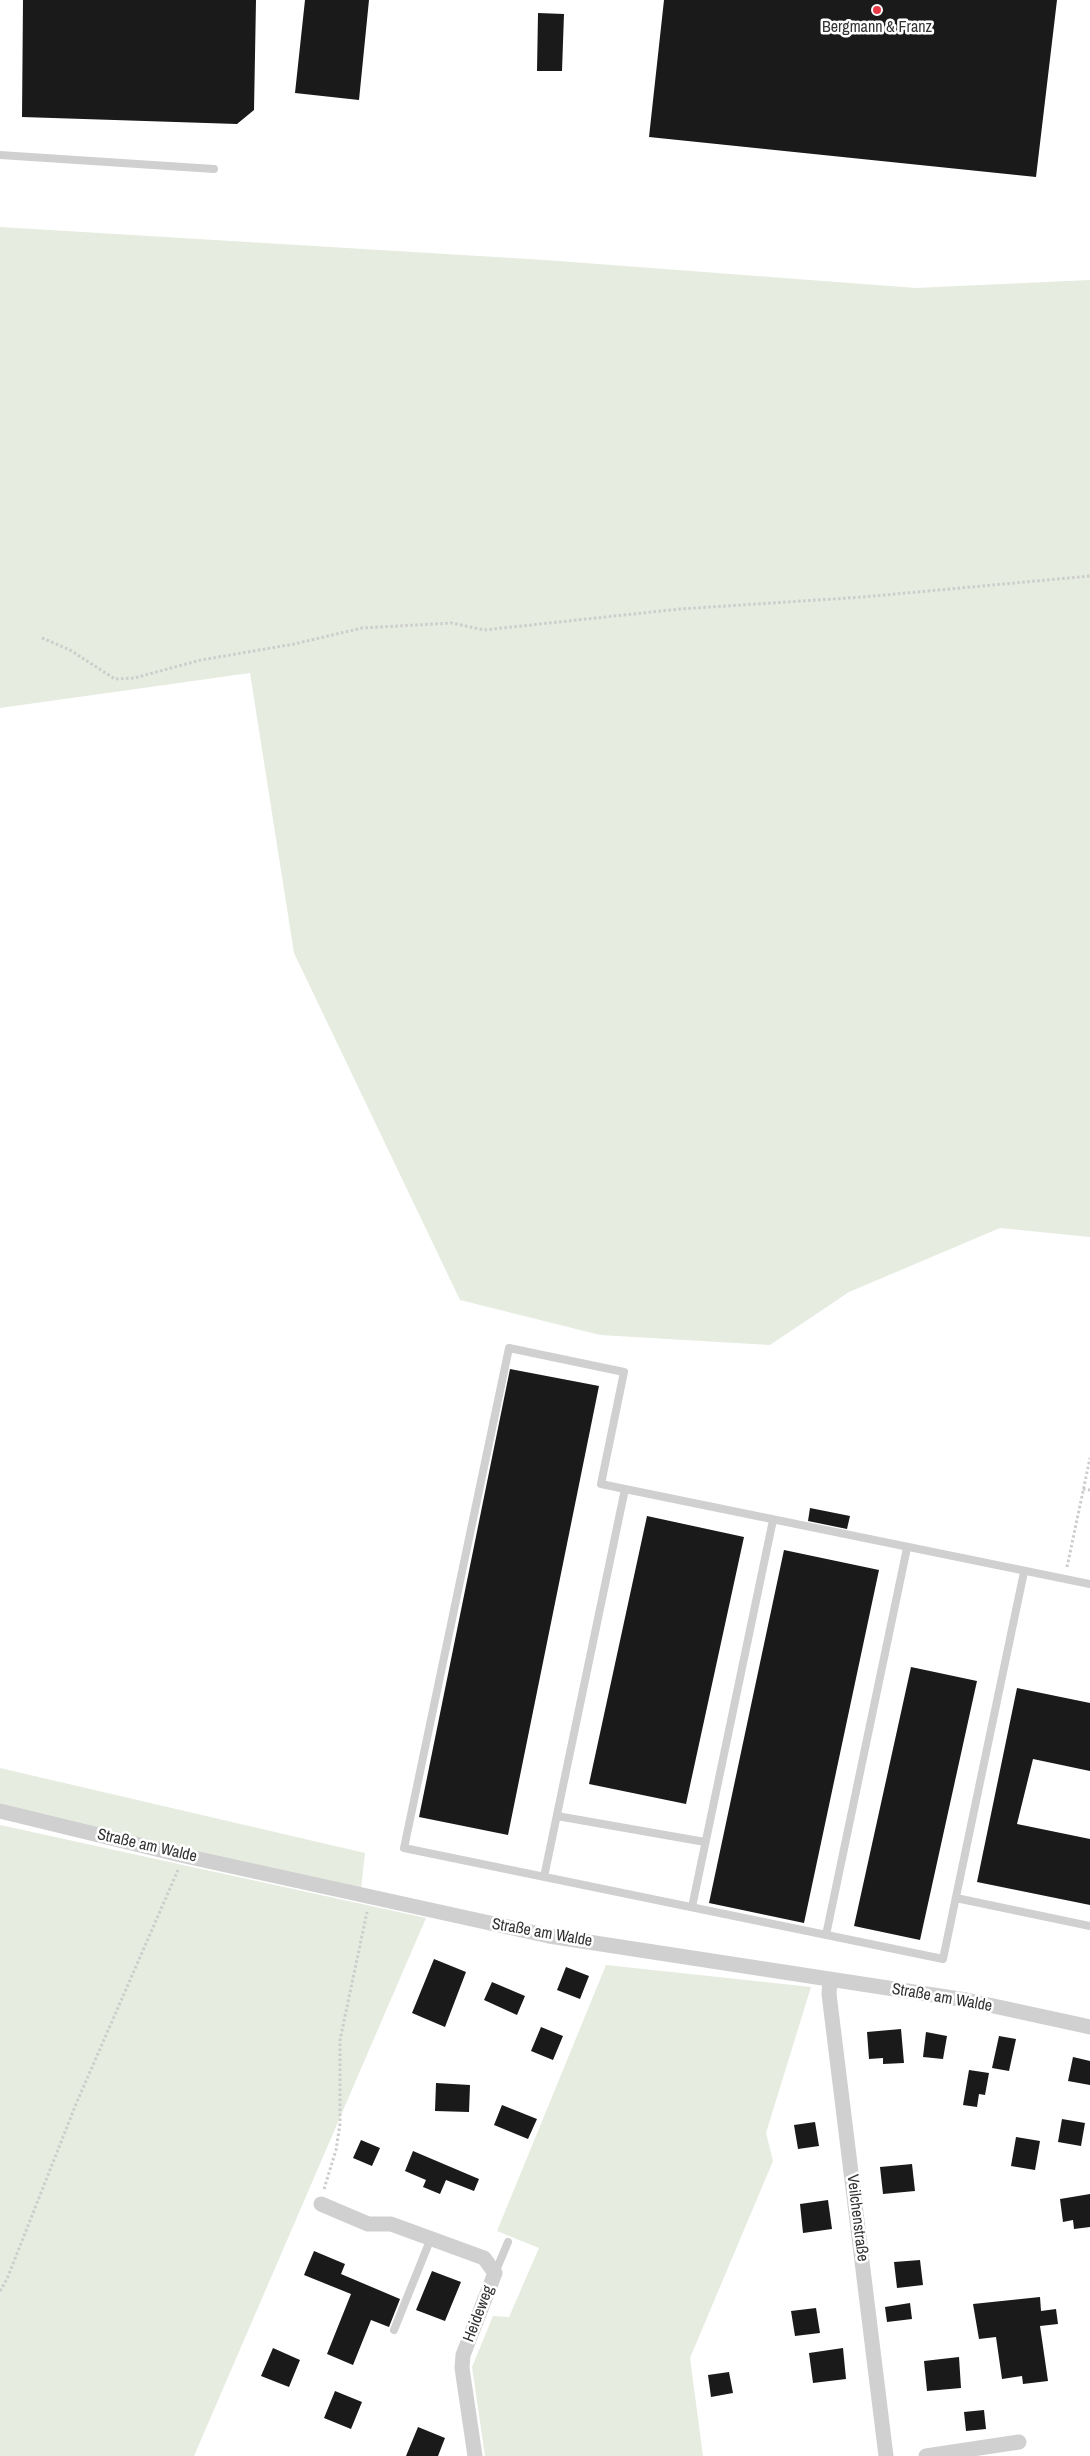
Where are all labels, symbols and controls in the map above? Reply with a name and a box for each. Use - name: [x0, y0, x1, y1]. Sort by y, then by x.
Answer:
- marker: Bergmann & Franz: [871, 4, 883, 16]
- place label: Bergmann & Franz: [822, 18, 932, 38]
- street label: Straße am Walde: [95, 1825, 199, 1867]
- street label: Straße am Walde: [490, 1915, 594, 1951]
- street label: Straße am Walde: [890, 1980, 994, 2016]
- street label: Veilchenstraße: [842, 2173, 872, 2263]
- street label: Heideweg: [459, 2283, 499, 2345]

